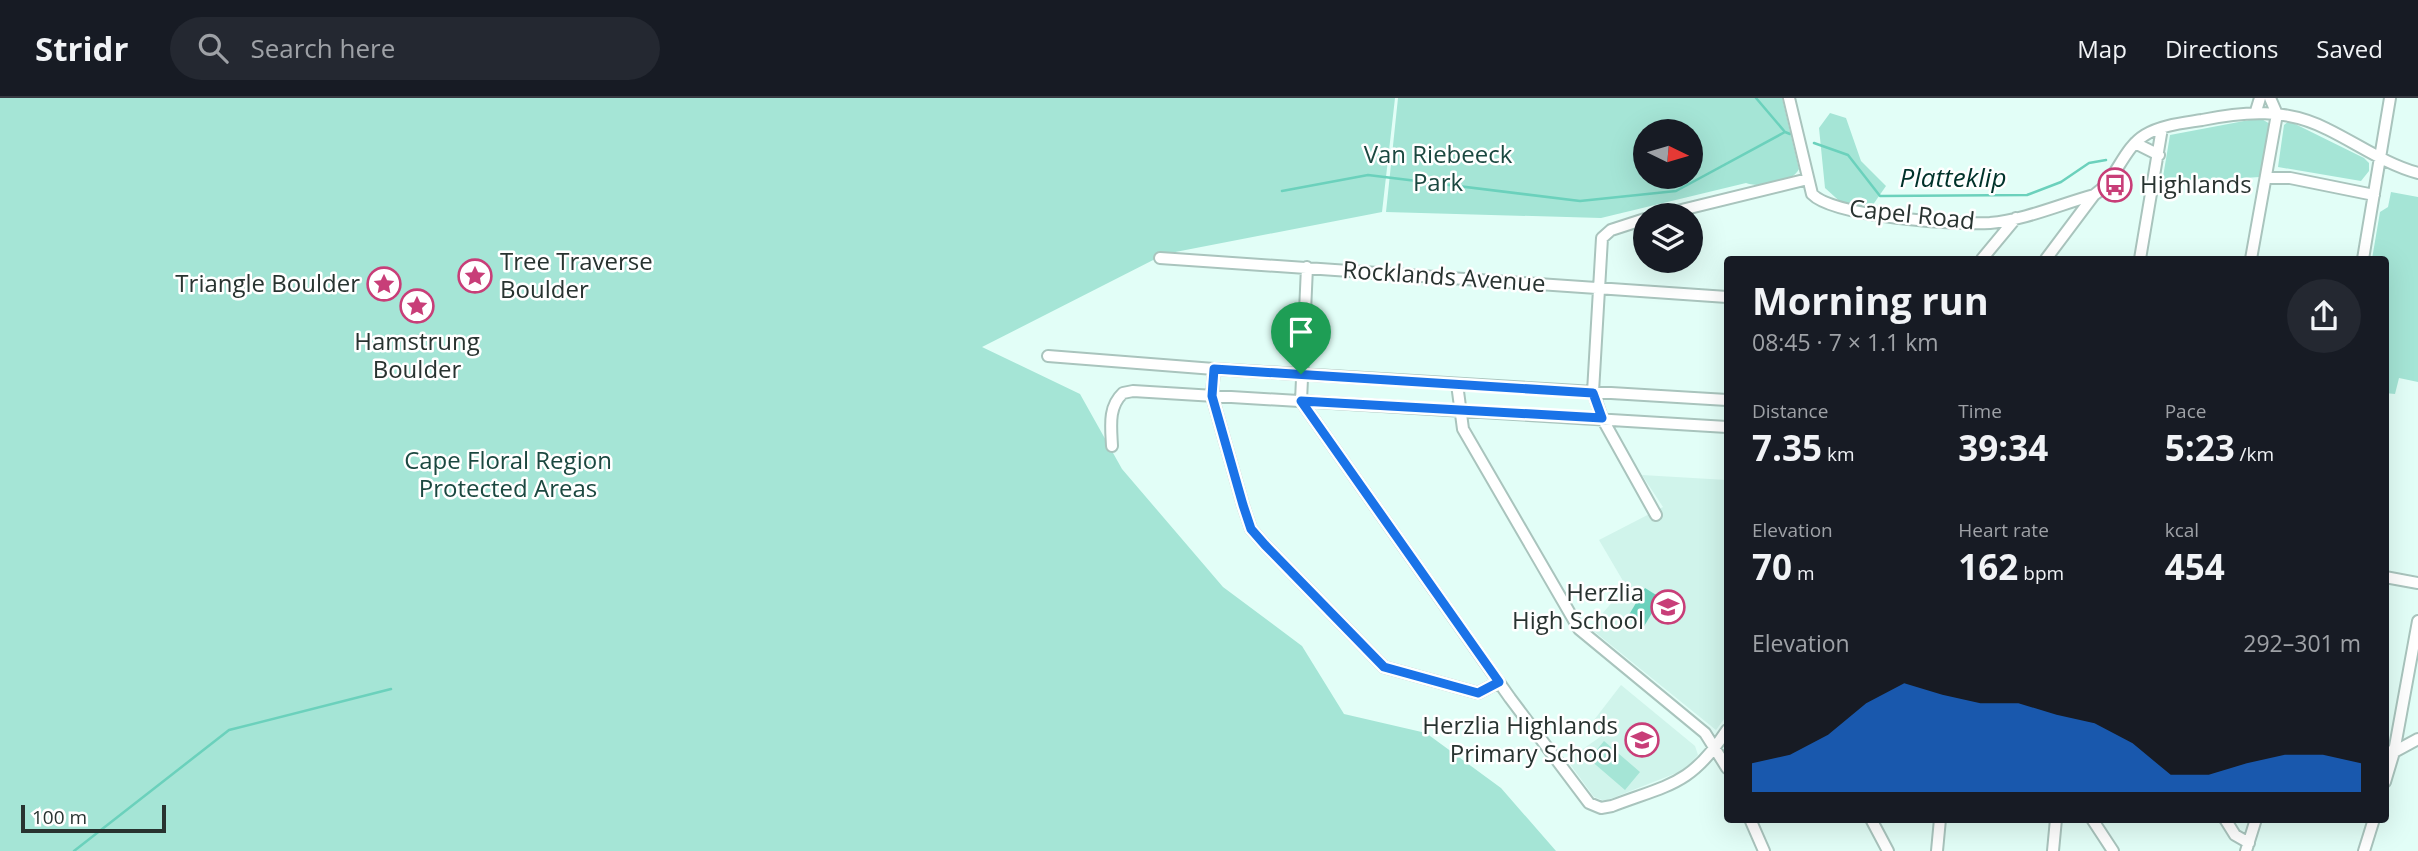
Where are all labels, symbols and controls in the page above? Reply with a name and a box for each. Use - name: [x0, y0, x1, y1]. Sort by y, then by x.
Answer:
- search box: [170, 17, 660, 80]
- text: Stridr: [35, 26, 128, 71]
- icon: search: [194, 29, 232, 67]
- text: Search here: [250, 30, 395, 66]
- text: Map: [2077, 32, 2127, 65]
- text: Directions: [2165, 32, 2278, 65]
- text: Saved: [2316, 32, 2383, 65]
- north arrow: [1633, 119, 1703, 189]
- map controls: [1633, 119, 1703, 273]
- park label: Van Riebeeck Park: [1364, 137, 1513, 198]
- water label: Platteklip: [1900, 159, 2006, 195]
- bus stop icon: Highlands: [2096, 166, 2134, 204]
- place label: Highlands: [2140, 167, 2252, 200]
- street label: Capel Road: [1848, 191, 1977, 237]
- button: layers: [1633, 203, 1703, 273]
- place label: Tree Traverse Boulder: [500, 244, 653, 305]
- street label: Rocklands Avenue: [1342, 252, 1547, 299]
- place icon: Tree Traverse Boulder: [456, 257, 494, 295]
- place icon: Triangle Boulder: [365, 265, 403, 303]
- place label: Triangle Boulder: [175, 266, 360, 299]
- text: Morning run: [1752, 274, 1989, 326]
- button: share: [2287, 279, 2361, 353]
- place icon: Hamstrung Boulder: [398, 287, 436, 325]
- pin: [1271, 302, 1331, 374]
- icon: arrive: [1282, 313, 1320, 351]
- place label: Hamstrung Boulder: [354, 324, 480, 385]
- text: 08:45 · 7 × 1.1 km: [1752, 326, 1939, 358]
- text: Distance: [1752, 398, 1828, 424]
- text: Time: [1958, 398, 2002, 424]
- text: Pace: [2165, 398, 2206, 424]
- text: 7.35: [1752, 424, 1822, 471]
- text: 39:34: [1958, 424, 2048, 471]
- text: 5:23: [2165, 424, 2235, 471]
- text: km: [1822, 441, 1855, 467]
- text: /km: [2235, 441, 2274, 467]
- park label: Cape Floral Region Protected Areas: [404, 443, 612, 504]
- text: Elevation: [1752, 517, 1833, 543]
- text: Heart rate: [1958, 517, 2049, 543]
- text: kcal: [2165, 517, 2199, 543]
- text: 70: [1752, 543, 1792, 590]
- text: 162: [1958, 543, 2018, 590]
- text: 454: [2165, 543, 2225, 590]
- text: m: [1792, 560, 1815, 586]
- text: bpm: [2018, 560, 2064, 586]
- place label: Herzlia High School: [1512, 575, 1644, 636]
- school or university icon: Herzlia High School: [1649, 588, 1687, 626]
- text: Elevation: [1752, 627, 1850, 659]
- text: 292–301 m: [2243, 627, 2361, 659]
- place label: Herzlia Highlands Primary School: [1422, 708, 1618, 769]
- school or university icon: Herzlia Highlands Primary School: [1623, 721, 1661, 759]
- scale bar: [21, 802, 166, 834]
- text: 100 m: [32, 804, 87, 830]

